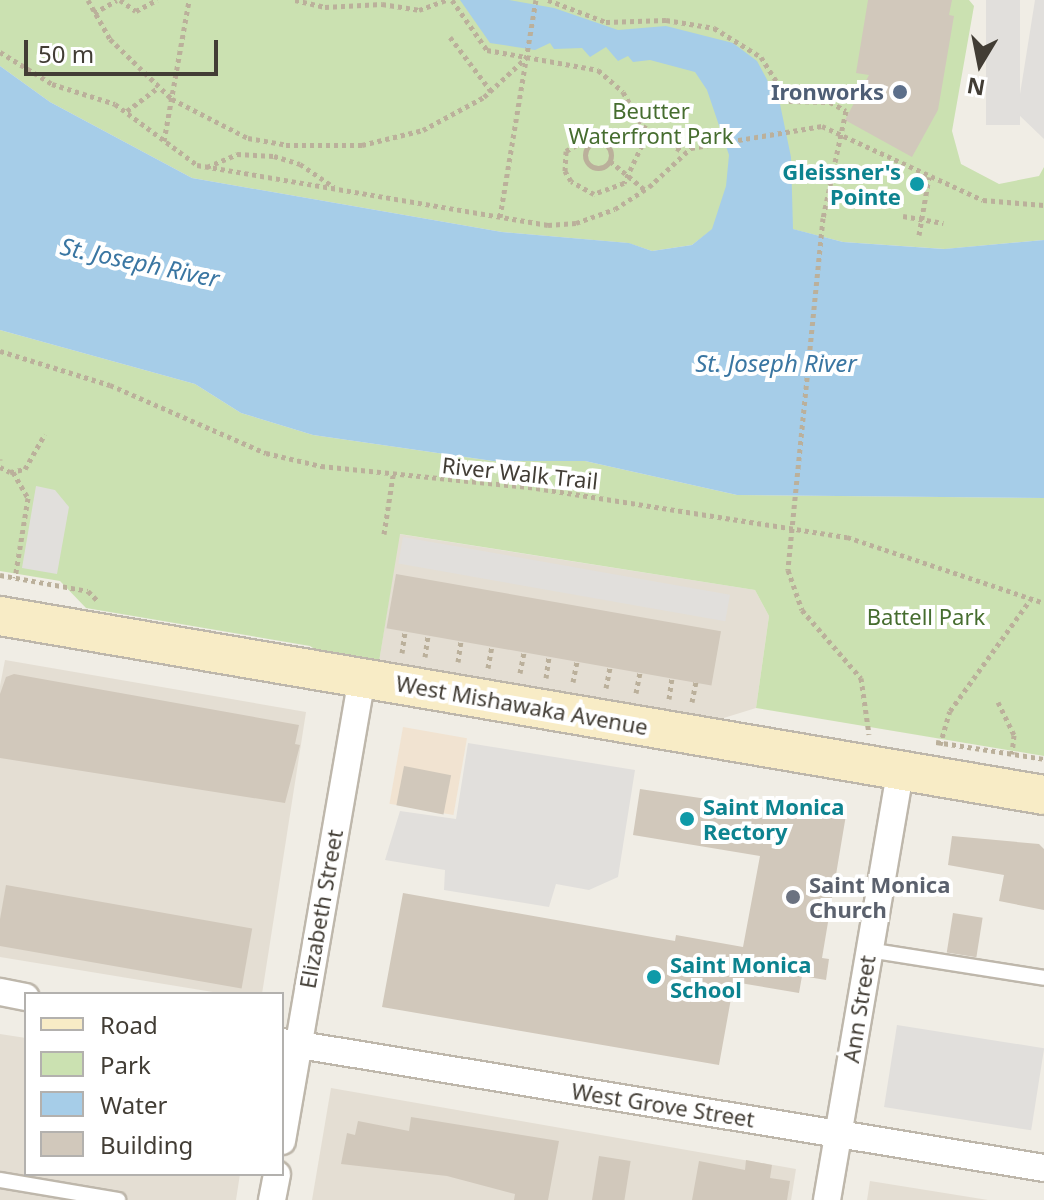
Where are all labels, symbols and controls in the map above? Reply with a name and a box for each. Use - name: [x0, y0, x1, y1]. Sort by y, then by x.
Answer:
- scale bar: [28, 24, 222, 74]
- north arrow: [940, 24, 1020, 104]
- text: 50 m: [38, 37, 94, 70]
- text: N: [964, 71, 987, 104]
- place label: Ironworks: [771, 79, 884, 105]
- marker: Ironworks: [891, 83, 909, 101]
- park label: Beutter Waterfront Park: [568, 97, 734, 148]
- place label: Gleissner's Pointe: [782, 158, 901, 210]
- marker: Gleissner's Pointe: [908, 175, 926, 193]
- water label: St. Joseph River: [58, 231, 222, 293]
- water label: St. Joseph River: [695, 349, 857, 377]
- street label: River Walk Trail: [441, 452, 599, 494]
- park label: Battell Park: [867, 604, 985, 630]
- street label: West Mishawaka Avenue: [394, 670, 650, 740]
- place label: Saint Monica Rectory: [703, 793, 844, 844]
- marker: Saint Monica Rectory: [678, 810, 696, 828]
- street label: Elizabeth Street: [294, 827, 348, 991]
- place label: Saint Monica Church: [809, 871, 950, 922]
- marker: Saint Monica Church: [784, 888, 802, 906]
- place label: Saint Monica School: [670, 951, 811, 1002]
- street label: Ann Street: [837, 953, 881, 1065]
- marker: Saint Monica School: [645, 968, 663, 986]
- legend: [24, 992, 284, 1176]
- text: Road: [100, 1008, 158, 1041]
- text: Park: [100, 1048, 151, 1081]
- street label: West Grove Street: [570, 1078, 756, 1132]
- text: Water: [100, 1088, 167, 1121]
- text: Building: [100, 1128, 193, 1161]

